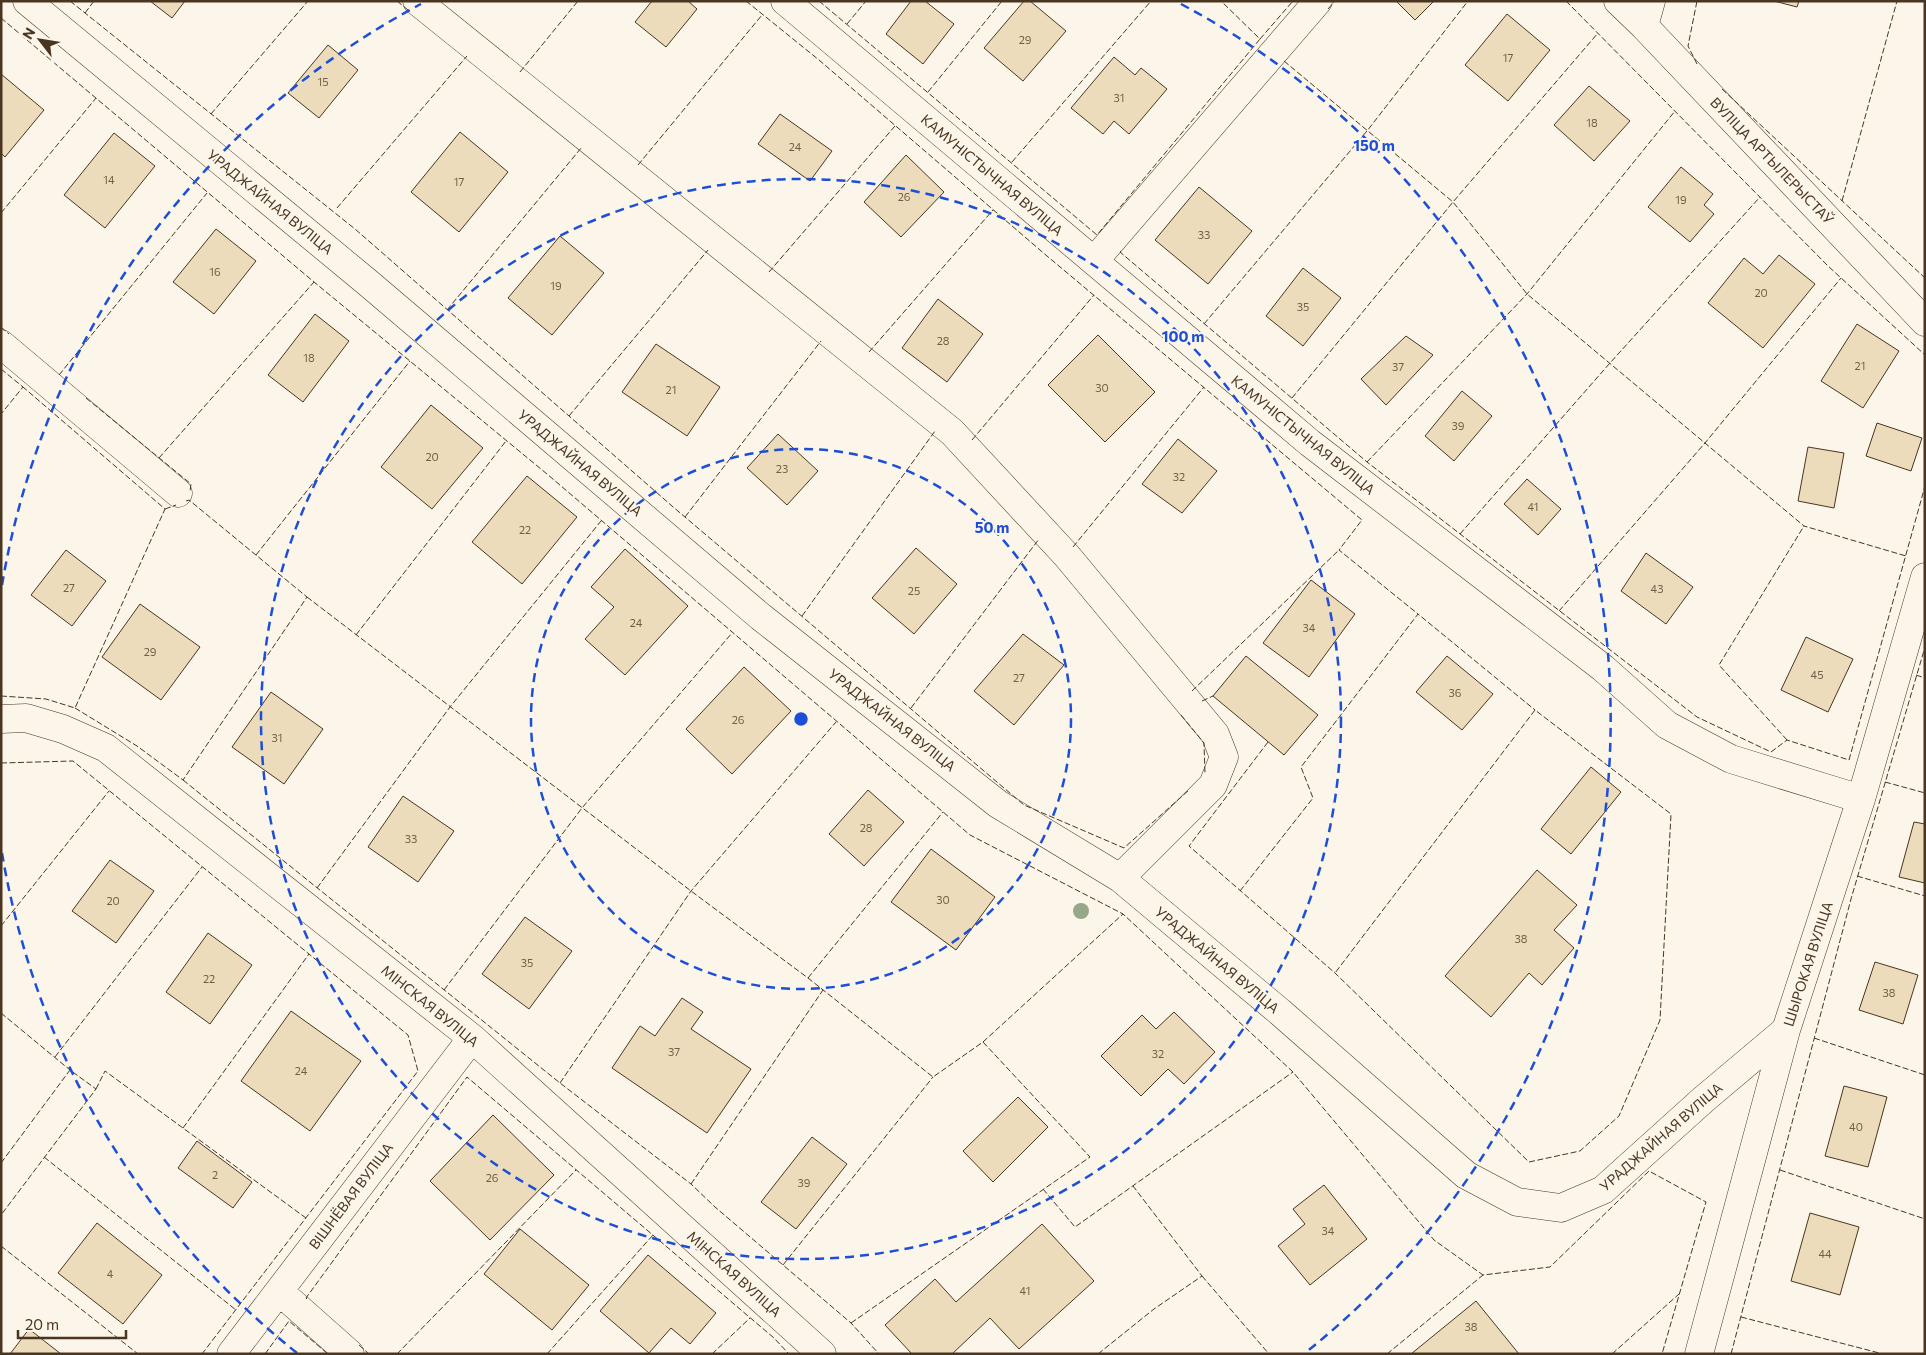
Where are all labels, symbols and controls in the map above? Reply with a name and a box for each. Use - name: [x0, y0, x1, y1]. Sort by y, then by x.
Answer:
- north arrow: [15, 15, 65, 65]
- text: N: [18, 24, 38, 42]
- house number: 29: [1019, 33, 1032, 46]
- house number: 17: [1503, 51, 1513, 64]
- house number: 15: [317, 75, 329, 88]
- house number: 31: [1114, 91, 1124, 104]
- street label: ВУЛІЦА АРТЫЛЕРЫСТАЎ: [1707, 94, 1838, 228]
- street label: КАМУНІСТЫЧНАЯ ВУЛІЦА: [918, 110, 1067, 239]
- house number: 18: [1586, 116, 1598, 129]
- text: 150 m: [1353, 136, 1395, 154]
- house number: 24: [789, 140, 802, 153]
- street label: УРАДЖАЙНАЯ ВУЛІЦА: [204, 146, 337, 258]
- house number: 14: [103, 173, 115, 186]
- house number: 17: [454, 175, 464, 188]
- house number: 26: [898, 190, 911, 203]
- house number: 19: [1675, 193, 1687, 206]
- house number: 33: [1198, 228, 1210, 241]
- house number: 16: [209, 265, 221, 278]
- house number: 19: [550, 279, 562, 292]
- house number: 20: [1754, 286, 1768, 299]
- house number: 35: [1297, 300, 1309, 313]
- text: 100 m: [1162, 327, 1204, 345]
- house number: 28: [937, 334, 950, 347]
- house number: 18: [303, 351, 315, 364]
- house number: 21: [1855, 359, 1865, 372]
- house number: 37: [1392, 360, 1404, 373]
- street label: КАМУНІСТЫЧНАЯ ВУЛІЦА: [1228, 371, 1379, 498]
- house number: 30: [1095, 381, 1109, 394]
- house number: 21: [666, 383, 676, 396]
- street label: УРАДЖАЙНАЯ ВУЛІЦА: [515, 406, 646, 520]
- house number: 39: [1452, 419, 1465, 432]
- house number: 20: [425, 450, 439, 463]
- house number: 23: [776, 462, 788, 475]
- house number: 32: [1173, 470, 1185, 483]
- house number: 41: [1528, 500, 1538, 513]
- text: 50 m: [975, 518, 1009, 536]
- house number: 22: [519, 523, 531, 536]
- house number: 27: [63, 581, 75, 594]
- house number: 43: [1651, 582, 1663, 595]
- house number: 25: [908, 584, 920, 597]
- house number: 24: [630, 616, 643, 629]
- house number: 34: [1303, 621, 1316, 634]
- house number: 29: [144, 645, 157, 658]
- street label: УРАДЖАЙНАЯ ВУЛІЦА: [825, 665, 960, 775]
- house number: 45: [1811, 668, 1823, 681]
- house number: 27: [1013, 671, 1025, 684]
- house number: 36: [1449, 686, 1462, 699]
- centre of rings: [792, 710, 810, 728]
- house number: 26: [732, 713, 745, 726]
- house number: 31: [272, 731, 282, 744]
- house number: 28: [860, 821, 873, 834]
- house number: 33: [405, 832, 417, 845]
- house number: 30: [936, 893, 950, 906]
- house number: 20: [106, 894, 120, 907]
- street label: ШЫРОКАЯ ВУЛІЦА: [1779, 899, 1836, 1028]
- street label: УРАДЖАЙНАЯ ВУЛІЦА: [1152, 903, 1283, 1017]
- house number: 38: [1515, 932, 1528, 945]
- house number: 35: [521, 956, 533, 969]
- street label: МІНСКАЯ ВУЛІЦА: [378, 961, 483, 1050]
- house number: 22: [203, 972, 215, 985]
- house number: 38: [1883, 986, 1896, 999]
- house number: 37: [668, 1045, 680, 1058]
- house number: 32: [1152, 1047, 1164, 1060]
- house number: 24: [295, 1064, 308, 1077]
- street label: УРАДЖАЙНАЯ ВУЛІЦА: [1596, 1079, 1726, 1194]
- house number: 40: [1849, 1120, 1863, 1133]
- street label: ВІШНЁВАЯ ВУЛІЦА: [305, 1139, 396, 1252]
- house number: 2: [212, 1168, 218, 1181]
- house number: 26: [486, 1171, 499, 1184]
- house number: 39: [798, 1176, 811, 1189]
- house number: 34: [1322, 1224, 1335, 1237]
- street label: МІНСКАЯ ВУЛІЦА: [684, 1227, 785, 1320]
- house number: 44: [1818, 1247, 1832, 1260]
- house number: 4: [107, 1267, 114, 1280]
- house number: 41: [1020, 1284, 1030, 1297]
- scale bar: [18, 1308, 125, 1340]
- text: 20 m: [25, 1315, 59, 1333]
- house number: 38: [1465, 1320, 1478, 1333]

